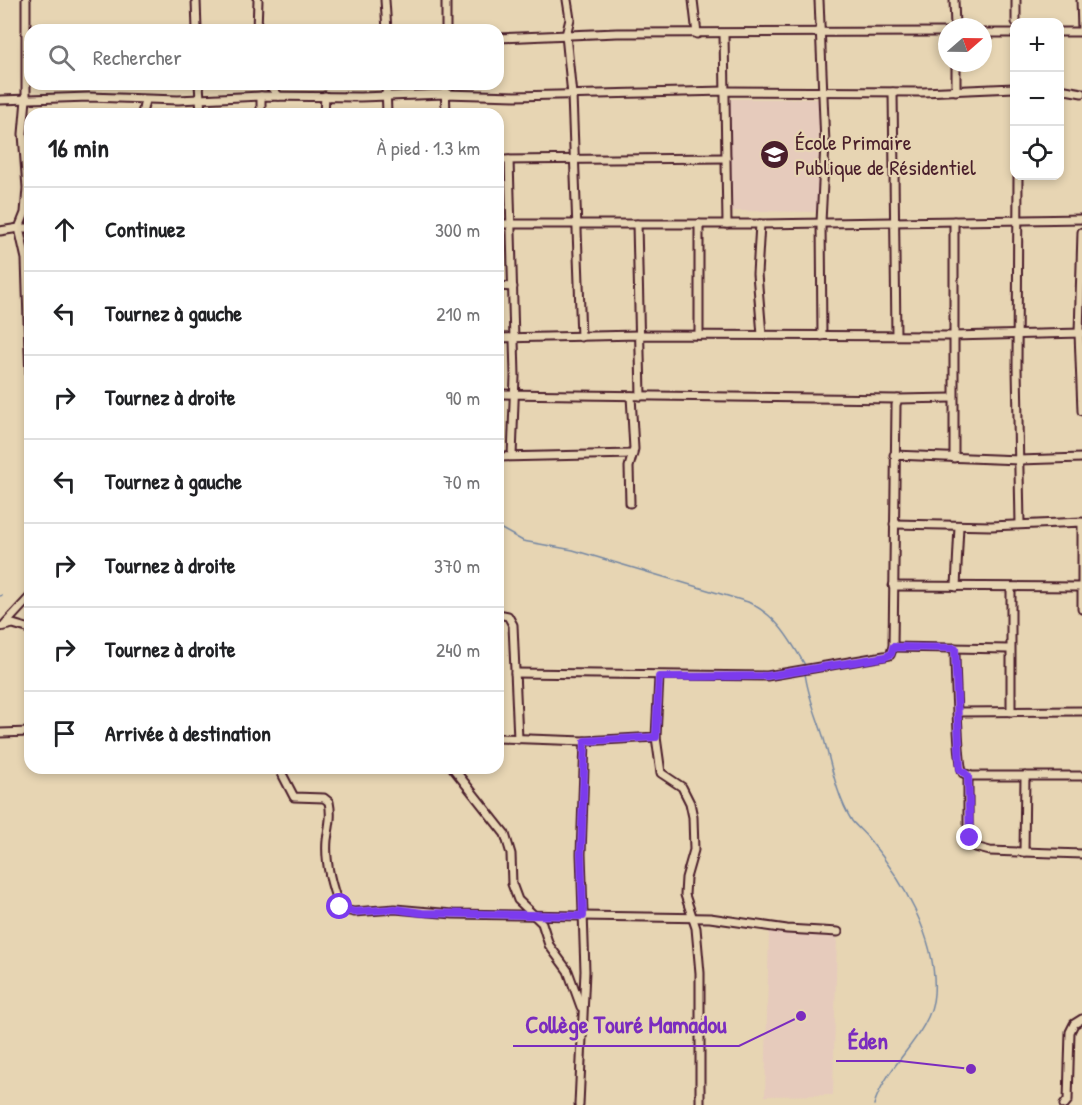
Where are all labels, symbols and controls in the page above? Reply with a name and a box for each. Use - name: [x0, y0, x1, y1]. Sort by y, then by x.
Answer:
- north arrow: [938, 18, 992, 72]
- map controls: [1010, 18, 1064, 180]
- button: +: [1010, 18, 1064, 72]
- search box: [24, 24, 504, 90]
- icon: search: [45, 41, 78, 74]
- text: Rechercher: [93, 42, 182, 72]
- button: −: [1010, 72, 1064, 126]
- button: locate: [1010, 126, 1064, 180]
- place label: École Primaire Publique de Résidentiel: [795, 127, 976, 182]
- text: 16 min: [48, 130, 109, 165]
- text: À pied · 1.3 km: [377, 134, 480, 161]
- school or university icon: École Primaire Publique de Résidentiel: [758, 139, 790, 171]
- icon: ahead: [48, 213, 81, 246]
- text: Continuez: [105, 214, 185, 244]
- text: 300 m: [435, 216, 480, 243]
- icon: left: [48, 297, 81, 330]
- text: Tournez à gauche: [105, 298, 242, 328]
- text: 210 m: [436, 300, 480, 327]
- icon: right: [48, 381, 81, 414]
- text: Tournez à droite: [105, 382, 235, 412]
- text: 90 m: [446, 384, 480, 411]
- icon: left: [48, 465, 81, 498]
- text: Tournez à gauche: [105, 466, 242, 496]
- text: 70 m: [443, 468, 480, 495]
- icon: right: [48, 549, 81, 582]
- text: Tournez à droite: [105, 550, 235, 580]
- text: 370 m: [434, 552, 480, 579]
- icon: right: [48, 633, 81, 666]
- text: Tournez à droite: [105, 634, 235, 664]
- text: 240 m: [436, 636, 480, 663]
- icon: arrive: [48, 717, 81, 750]
- text: Arrivée à destination: [105, 718, 271, 748]
- route end: [956, 824, 982, 850]
- route start: [326, 893, 352, 919]
- callout: Collège Touré Mamadou: [513, 1004, 739, 1046]
- text: Collège Touré Mamadou: [525, 1008, 727, 1041]
- callout: Éden: [836, 1019, 900, 1061]
- text: Éden: [848, 1024, 888, 1056]

